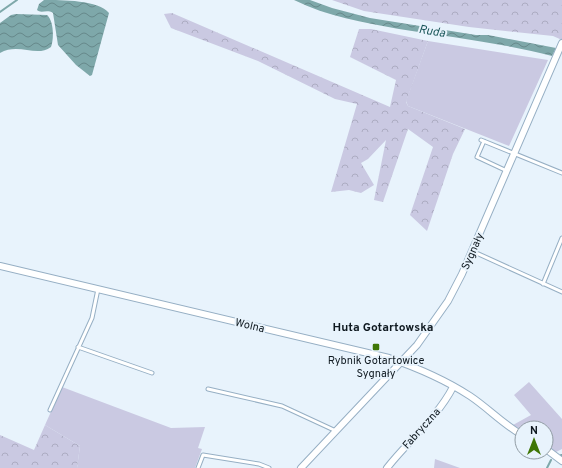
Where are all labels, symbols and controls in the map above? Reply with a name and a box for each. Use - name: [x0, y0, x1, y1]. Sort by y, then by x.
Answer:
- water label: Ruda: [417, 22, 447, 42]
- street label: Sygnały: [459, 231, 487, 272]
- street label: Wolna: [234, 316, 266, 336]
- district label: Huta Gotartowska: [333, 320, 433, 336]
- marker: Rybnik Gotartowice Sygnały: [371, 342, 381, 352]
- place label: Rybnik Gotartowice Sygnały: [328, 354, 424, 381]
- street label: Fabryczna: [400, 405, 444, 452]
- north arrow: [514, 420, 554, 460]
- text: N: [530, 424, 538, 438]

